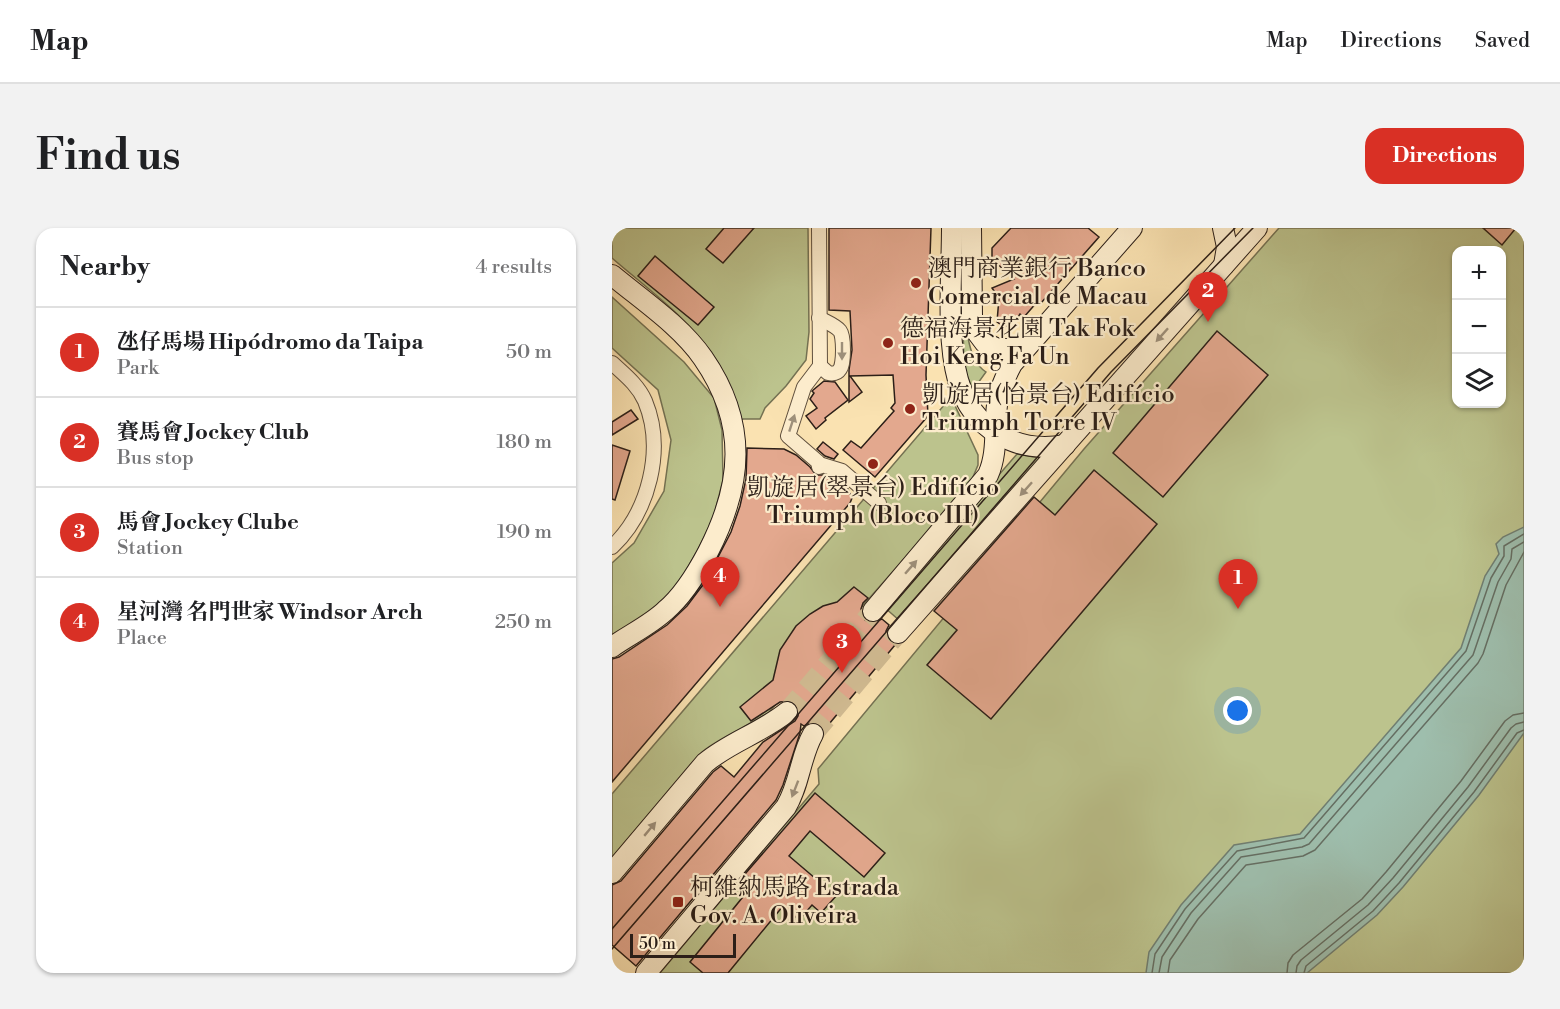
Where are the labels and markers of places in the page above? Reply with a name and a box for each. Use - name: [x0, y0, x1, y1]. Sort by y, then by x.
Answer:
- place label: 澳門商業銀行 Banco Comercial de Macau: [928, 254, 1148, 312]
- pin: 2: [1188, 272, 1228, 322]
- marker: 澳門商業銀行 Banco Comercial de Macau: [909, 276, 923, 290]
- place label: 德福海景花園 Tak Fok Hoi Keng Fa Un: [900, 314, 1136, 372]
- marker: 德福海景花園 Tak Fok Hoi Keng Fa Un: [881, 336, 895, 350]
- place label: 凱旋居(怡景台) Edifício Triumph Torre IV: [922, 380, 1175, 438]
- marker: 凱旋居(怡景台) Edifício Triumph Torre IV: [903, 402, 917, 416]
- marker: 凱旋居(翠景台) Edifício Triumph (Bloco III): [866, 457, 880, 471]
- place label: 凱旋居(翠景台) Edifício Triumph (Bloco III): [747, 473, 999, 531]
- pin: 4: [700, 558, 740, 607]
- pin: 1: [1218, 560, 1258, 609]
- pin: 3: [822, 624, 862, 673]
- place label: 柯維納馬路 Estrada Gov. A. Oliveira: [690, 873, 900, 931]
- marker: 柯維納馬路 Estrada Gov. A. Oliveira: [671, 895, 685, 909]

